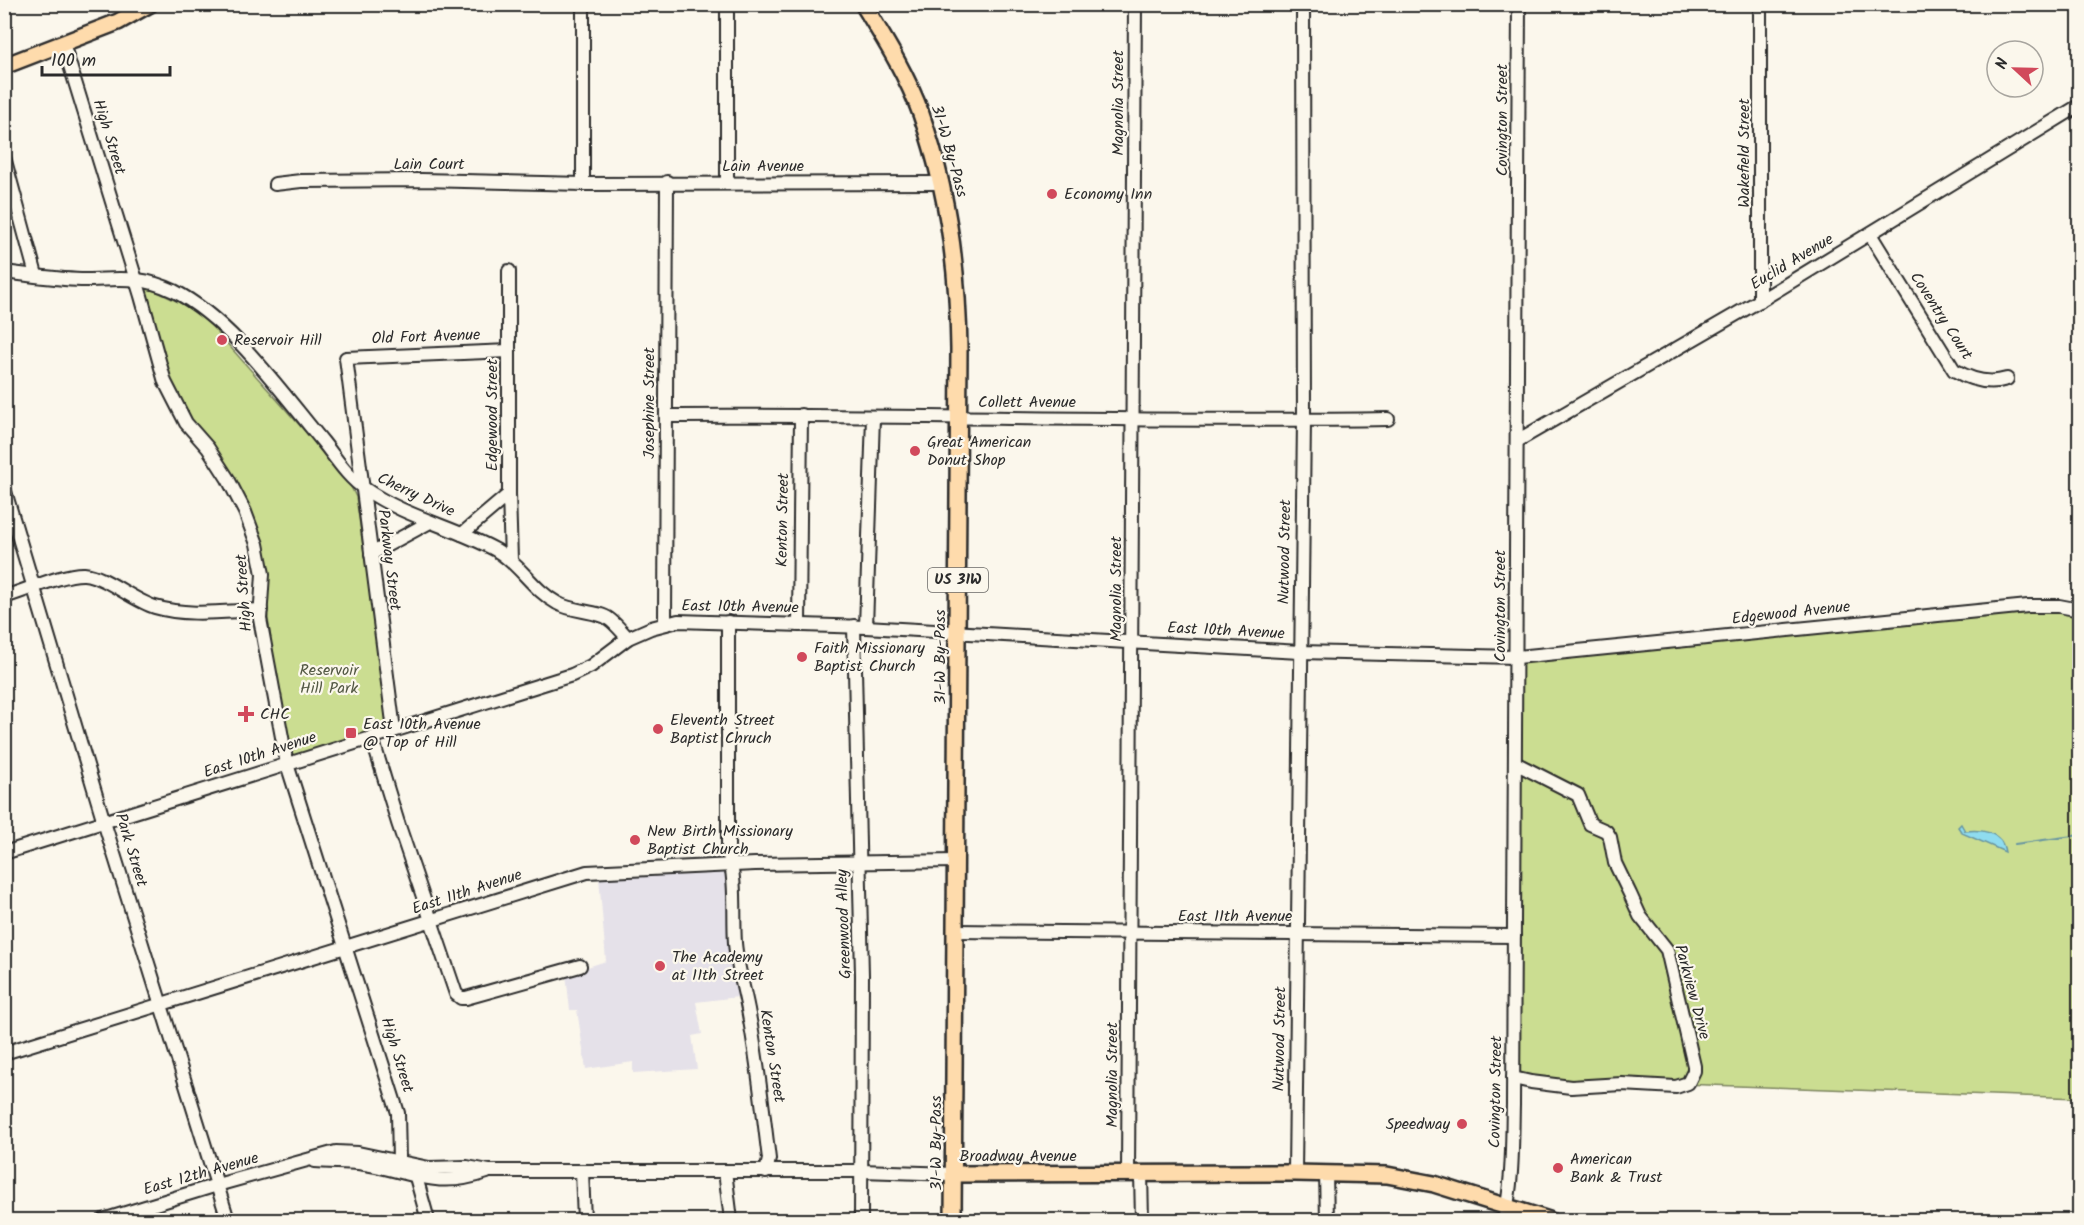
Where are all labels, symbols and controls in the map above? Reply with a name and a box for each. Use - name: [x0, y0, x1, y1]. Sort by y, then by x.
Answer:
- scale bar: [42, 39, 170, 77]
- north arrow: [1985, 39, 2045, 99]
- text: 100 m: [51, 47, 96, 76]
- street label: Magnolia Street: [1106, 49, 1131, 156]
- text: N: [1989, 55, 2016, 73]
- street label: Covington Street: [1490, 63, 1515, 176]
- street label: High Street: [86, 96, 133, 179]
- street label: Wakefield Street: [1732, 98, 1757, 208]
- street label: 31-W By-Pass: [924, 102, 974, 200]
- street label: Lain Court: [393, 152, 465, 177]
- street label: Lain Avenue: [722, 154, 804, 179]
- place label: Economy Inn: [1064, 182, 1152, 207]
- marker: Economy Inn: [1045, 187, 1059, 201]
- street label: Euclid Avenue: [1746, 227, 1838, 297]
- street label: Coventry Court: [1903, 267, 1979, 366]
- street label: Old Fort Avenue: [371, 323, 481, 351]
- place label: Reservoir Hill: [234, 328, 322, 353]
- marker: Reservoir Hill: [215, 333, 229, 347]
- street label: Josephine Street: [637, 346, 662, 459]
- street label: Edgewood Street: [480, 358, 505, 471]
- street label: Collett Avenue: [978, 390, 1076, 415]
- place label: Great American Donut Shop: [927, 430, 1031, 473]
- marker: Great American Donut Shop: [908, 444, 922, 458]
- street label: Cherry Drive: [373, 466, 459, 524]
- street label: Kenton Street: [770, 472, 796, 567]
- street label: Nutwood Street: [1272, 499, 1298, 605]
- street label: Parkway Street: [370, 508, 408, 613]
- street label: Magnolia Street: [1104, 535, 1129, 642]
- street label: Covington Street: [1488, 549, 1513, 662]
- street label: High Street: [229, 553, 259, 633]
- road number: US 31W: [928, 568, 988, 592]
- street label: East 10th Avenue: [681, 593, 799, 621]
- street label: Edgewood Avenue: [1731, 594, 1851, 632]
- street label: 31-W By-Pass: [928, 609, 953, 705]
- street label: East 10th Avenue: [1167, 615, 1285, 647]
- place label: Faith Missionary Baptist Church: [814, 636, 925, 679]
- marker: Faith Missionary Baptist Church: [795, 650, 809, 664]
- park label: Reservoir Hill Park: [300, 658, 360, 701]
- place label: CHC: [260, 702, 290, 727]
- marker: CHC: [237, 705, 255, 723]
- place label: Eleventh Street Baptist Chruch: [670, 708, 776, 751]
- place label: East 10th Avenue @ Top of Hill: [363, 712, 481, 755]
- marker: Eleventh Street Baptist Chruch: [651, 722, 665, 736]
- street label: East 10th Avenue: [200, 725, 320, 785]
- marker: East 10th Avenue @ Top of Hill: [344, 726, 358, 740]
- street label: Park Street: [108, 810, 154, 891]
- place label: New Birth Missionary Baptist Church: [647, 819, 793, 862]
- marker: New Birth Missionary Baptist Church: [628, 833, 642, 847]
- street label: East 11th Avenue: [409, 862, 525, 922]
- street label: Greenwood Alley: [830, 868, 858, 979]
- street label: East 11th Avenue: [1178, 904, 1292, 929]
- street label: Parkview Drive: [1667, 942, 1717, 1042]
- place label: The Academy at 11th Street: [672, 945, 765, 988]
- marker: The Academy at 11th Street: [653, 959, 667, 973]
- street label: Nutwood Street: [1267, 986, 1293, 1092]
- street label: Kenton Street: [752, 1008, 792, 1105]
- street label: High Street: [374, 1014, 421, 1097]
- street label: Magnolia Street: [1100, 1021, 1125, 1128]
- street label: Covington Street: [1483, 1035, 1509, 1148]
- street label: 31-W By-Pass: [924, 1095, 949, 1191]
- place label: Speedway: [1386, 1112, 1450, 1137]
- marker: Speedway: [1455, 1117, 1469, 1131]
- street label: Broadway Avenue: [959, 1144, 1077, 1169]
- street label: East 12th Avenue: [140, 1146, 262, 1202]
- place label: American Bank & Trust: [1570, 1147, 1663, 1190]
- marker: American Bank & Trust: [1551, 1161, 1565, 1175]

